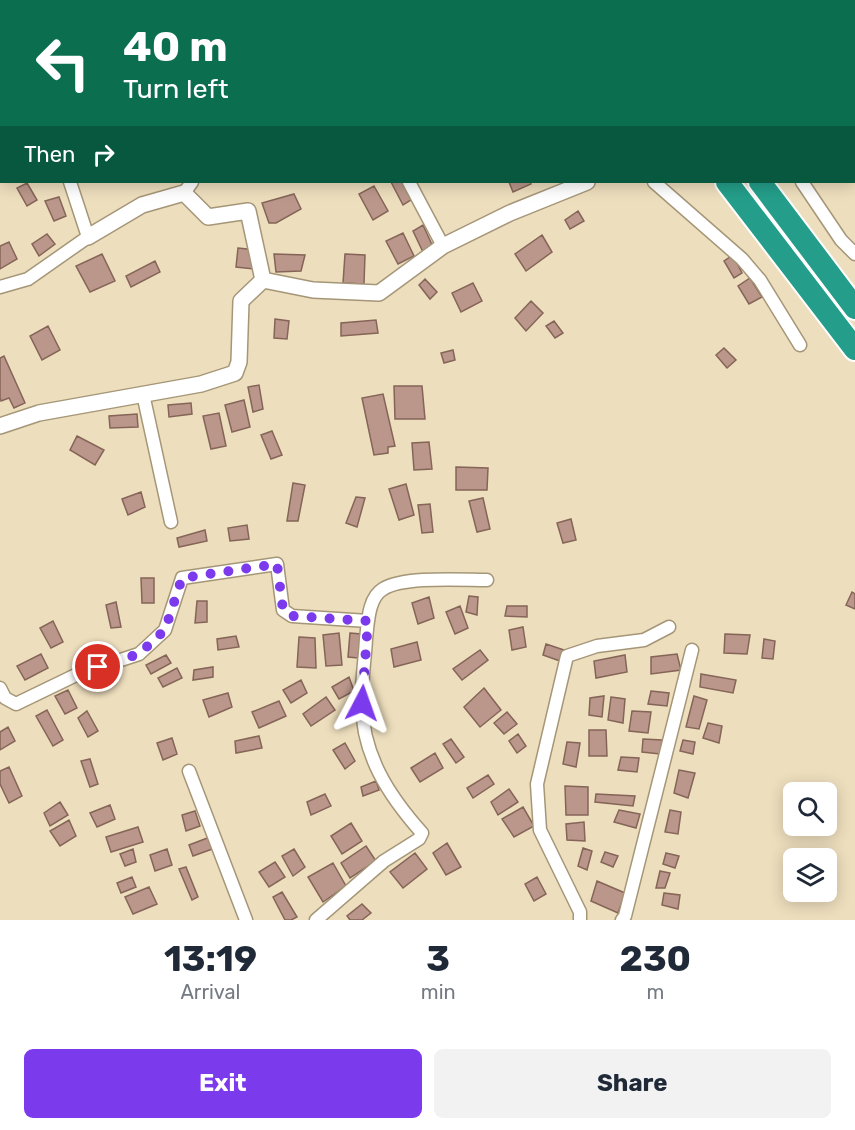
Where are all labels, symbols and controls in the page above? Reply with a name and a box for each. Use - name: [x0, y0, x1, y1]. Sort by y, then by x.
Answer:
- text: 40 m: [123, 22, 228, 72]
- icon: left: [24, 24, 102, 102]
- text: Turn left: [123, 73, 228, 105]
- icon: right: [87, 138, 120, 171]
- text: Then: [24, 141, 75, 168]
- pin: [72, 641, 123, 692]
- icon: arrive: [81, 650, 114, 683]
- position arrow: [330, 671, 394, 735]
- map controls: [783, 782, 837, 902]
- button: search: [783, 782, 837, 836]
- button: layers: [783, 848, 837, 902]
- text: 13:19: [164, 937, 257, 980]
- text: 3: [426, 937, 450, 980]
- text: 230: [619, 937, 691, 980]
- text: Arrival: [180, 980, 240, 1004]
- text: min: [421, 980, 456, 1004]
- text: m: [646, 980, 664, 1004]
- button: Exit: [24, 1049, 422, 1118]
- button: Share: [434, 1049, 831, 1118]

